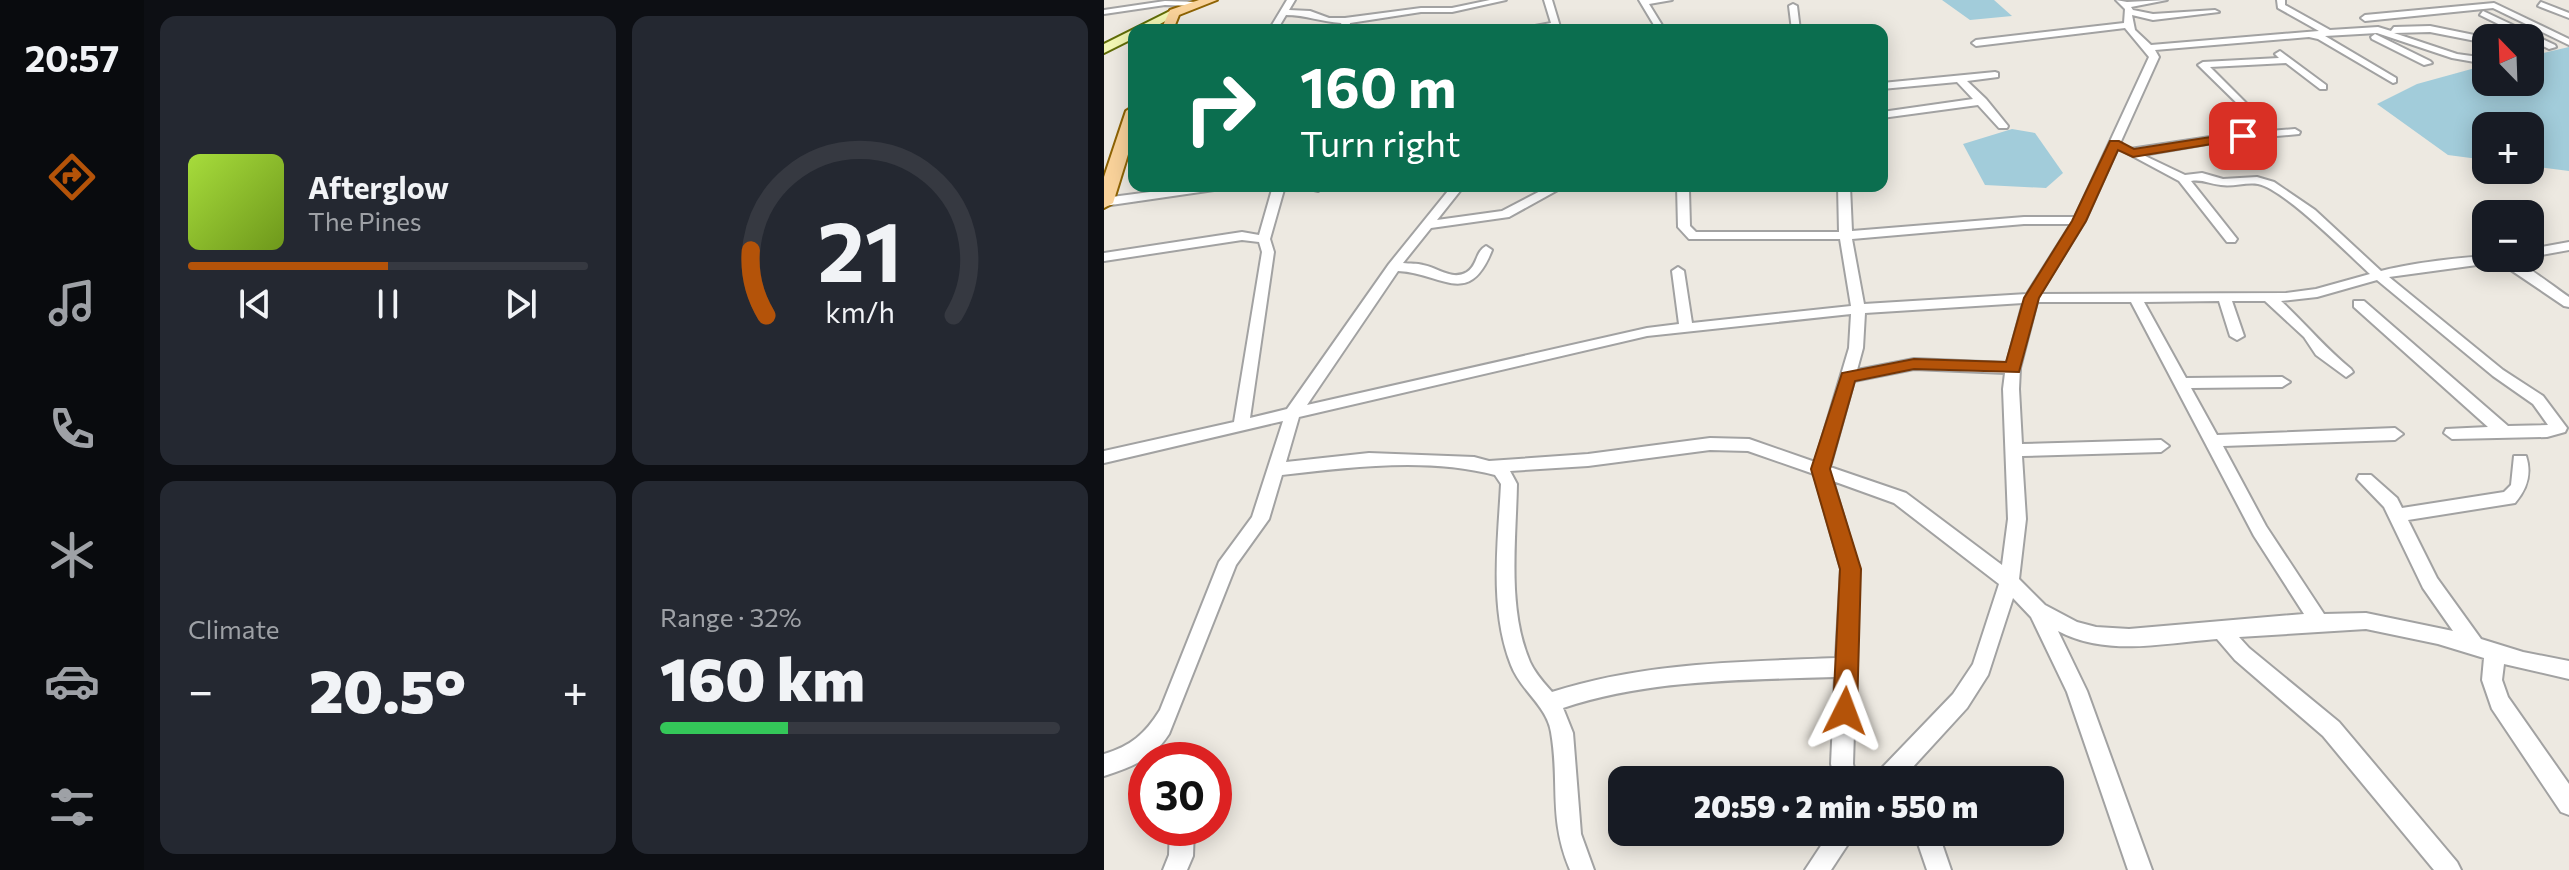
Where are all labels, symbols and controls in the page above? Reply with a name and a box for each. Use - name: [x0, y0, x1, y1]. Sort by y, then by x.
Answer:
- north arrow: [2472, 24, 2544, 96]
- map controls: [2472, 24, 2544, 272]
- text: 20:57: [25, 35, 119, 79]
- text: 160 m: [1300, 51, 1457, 120]
- icon: right: [1168, 56, 1272, 160]
- pin: [2209, 102, 2277, 170]
- button: +: [2472, 112, 2544, 184]
- icon: arrive: [2221, 114, 2265, 158]
- text: Turn right: [1300, 120, 1461, 164]
- icon: directions: [44, 149, 100, 205]
- text: Afterglow: [308, 168, 449, 205]
- text: 21: [818, 197, 902, 299]
- button: −: [2472, 200, 2544, 272]
- text: The Pines: [308, 205, 422, 236]
- icon: music: [44, 275, 100, 331]
- icon: previous: [233, 282, 277, 326]
- icon: pause: [366, 282, 410, 326]
- icon: next: [499, 282, 543, 326]
- text: km/h: [825, 294, 895, 329]
- icon: phone: [44, 401, 100, 457]
- icon: climate: [44, 527, 100, 583]
- text: Range · 32%: [660, 601, 802, 632]
- text: Climate: [188, 613, 280, 644]
- text: 160 km: [660, 640, 865, 713]
- text: 20.5°: [309, 652, 466, 725]
- icon: car: [44, 653, 100, 709]
- text: −: [188, 662, 213, 716]
- text: +: [562, 662, 588, 716]
- position arrow: [1803, 669, 1887, 753]
- speed limit sign: 30: [1128, 742, 1232, 846]
- icon: filters: [44, 779, 100, 835]
- text: 20:59 · 2 min · 550 m: [1694, 787, 1978, 824]

